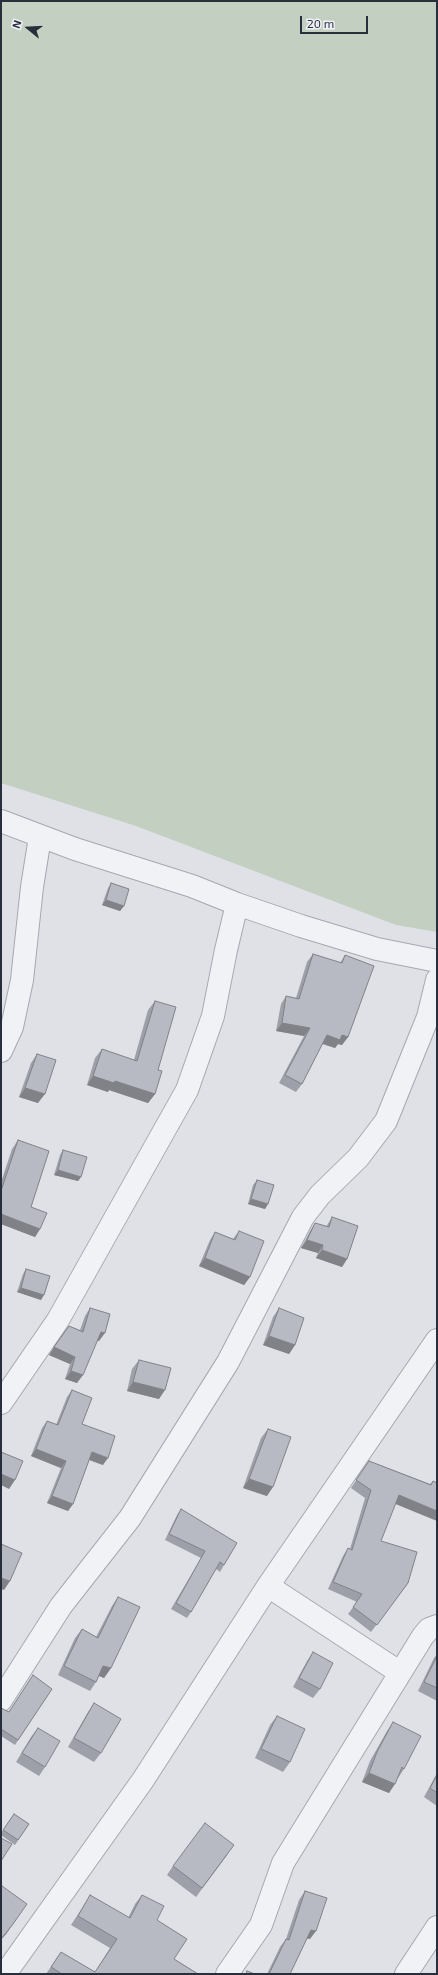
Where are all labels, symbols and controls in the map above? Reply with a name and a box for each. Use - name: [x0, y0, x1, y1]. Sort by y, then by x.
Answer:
- north arrow: [8, 8, 48, 48]
- scale bar: [302, 8, 370, 34]
- text: 20 m: [307, 16, 334, 30]
- text: N: [9, 18, 24, 30]

